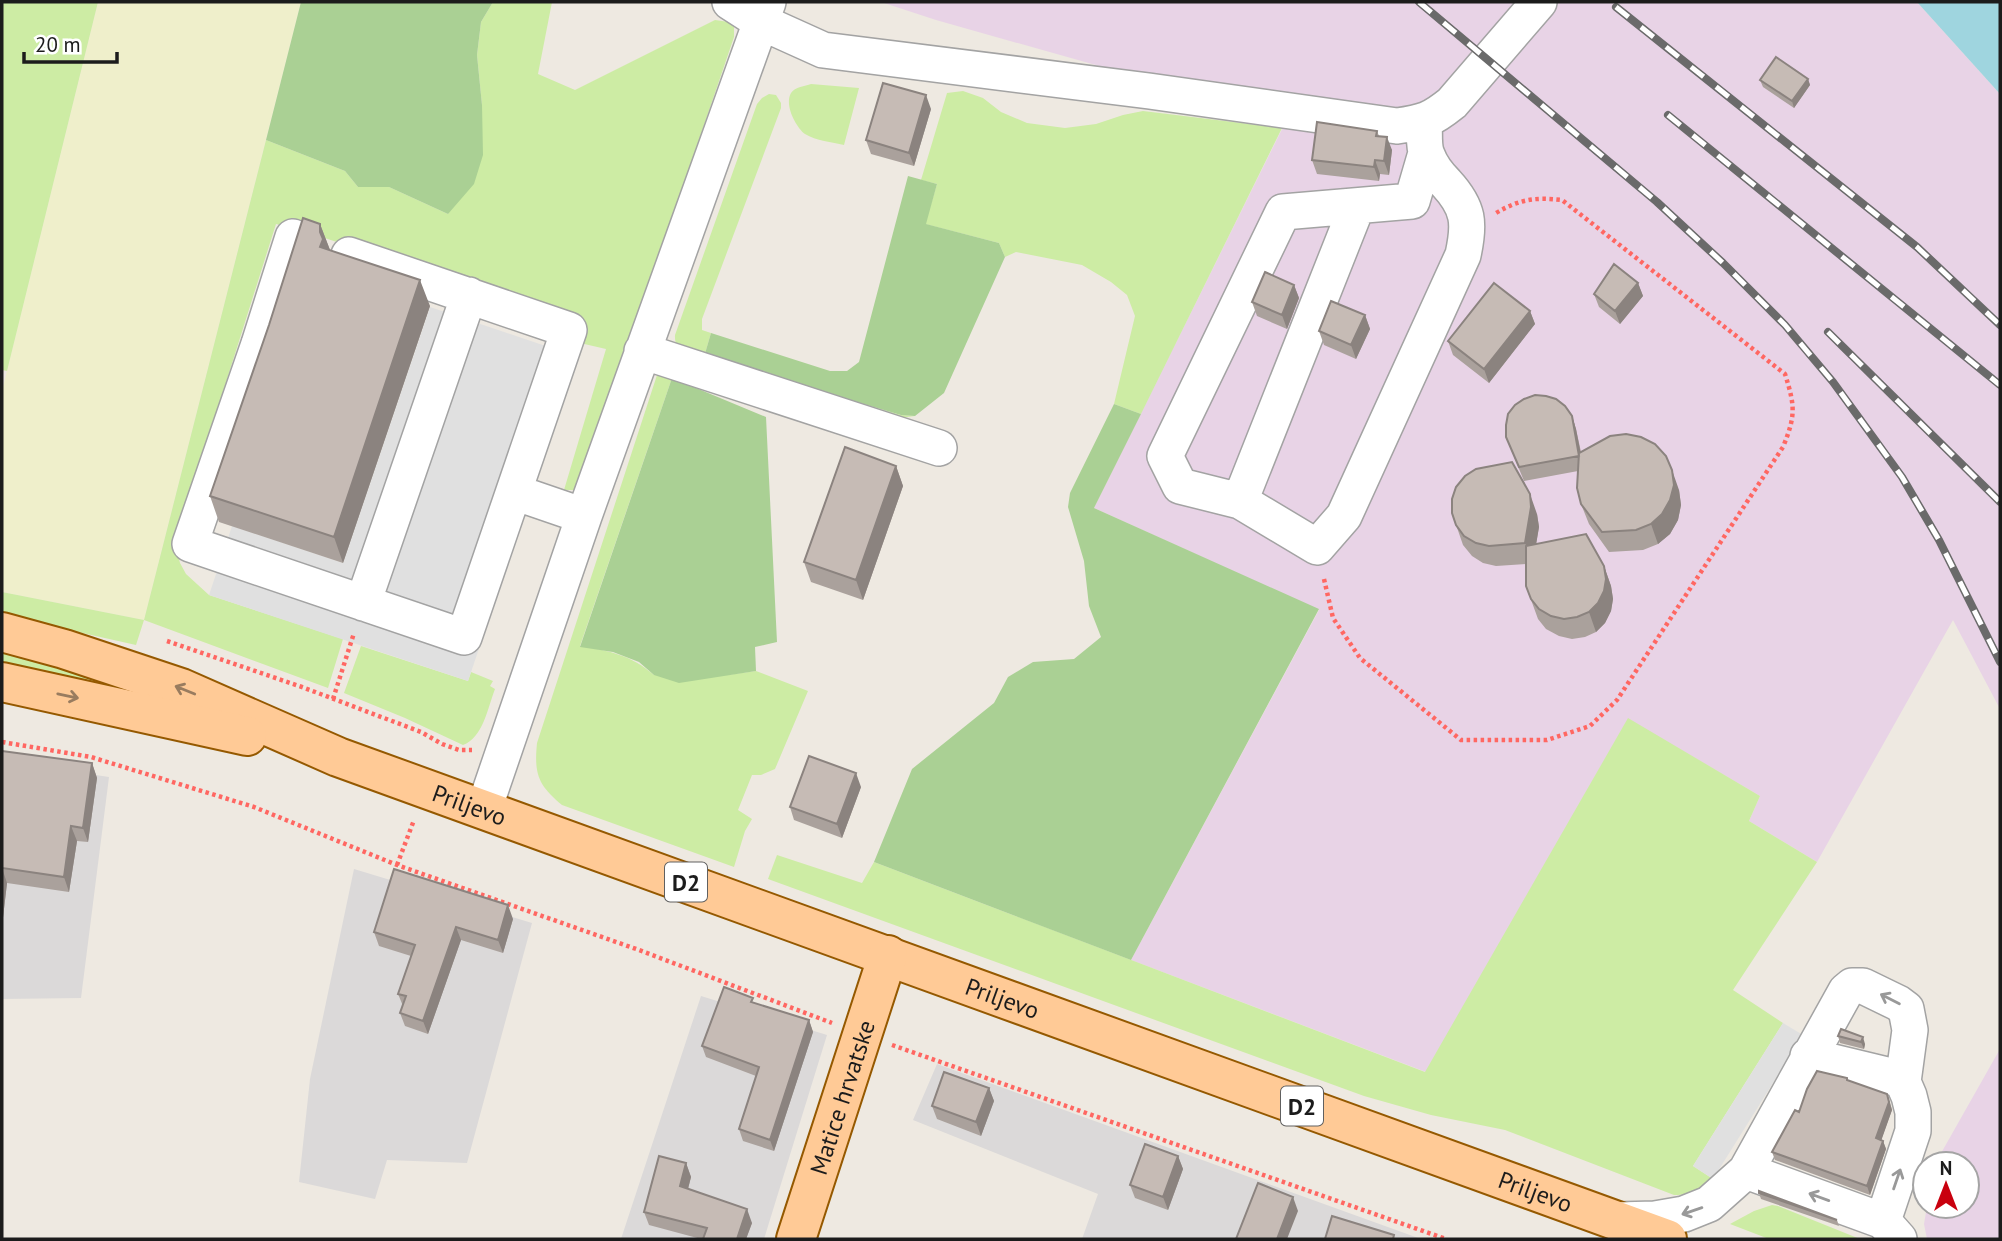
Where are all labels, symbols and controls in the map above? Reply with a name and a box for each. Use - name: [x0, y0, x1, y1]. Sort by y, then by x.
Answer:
- scale bar: [24, 21, 117, 65]
- text: 20 m: [35, 31, 81, 58]
- one-way arrow: [175, 683, 197, 696]
- one-way arrow: [57, 690, 79, 703]
- street label: Priljevo: [428, 777, 511, 832]
- road number: D2: [665, 862, 707, 902]
- street label: Priljevo: [961, 970, 1044, 1026]
- one-way arrow: [1880, 992, 1901, 1006]
- street label: Matice hrvatske: [802, 1016, 881, 1179]
- road number: D2: [1281, 1086, 1323, 1126]
- north arrow: [1911, 1150, 1981, 1220]
- text: N: [1940, 1156, 1952, 1180]
- street label: Priljevo: [1494, 1164, 1577, 1219]
- one-way arrow: [1892, 1169, 1904, 1191]
- one-way arrow: [1808, 1190, 1830, 1203]
- one-way arrow: [1681, 1206, 1703, 1218]

